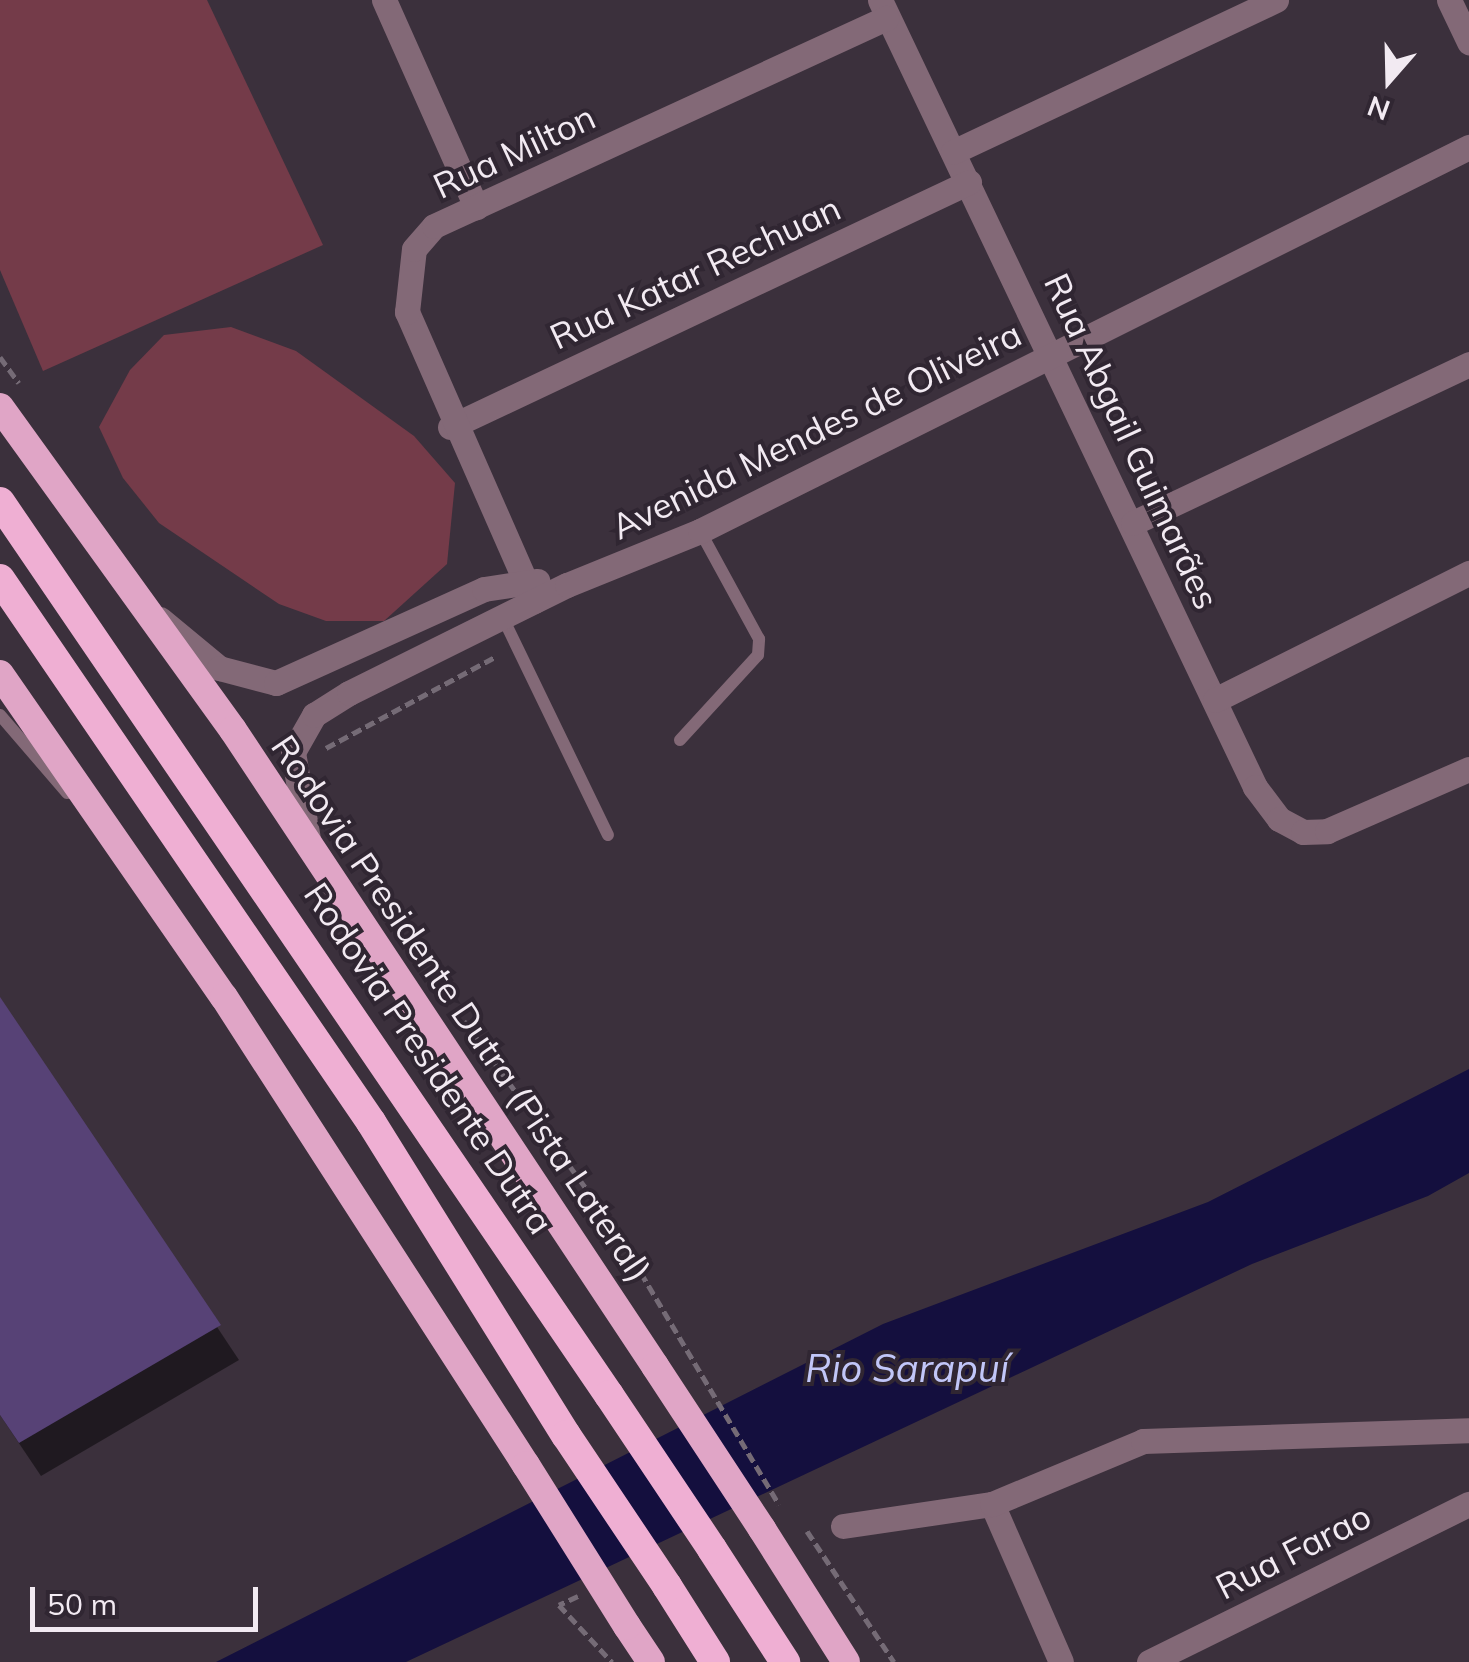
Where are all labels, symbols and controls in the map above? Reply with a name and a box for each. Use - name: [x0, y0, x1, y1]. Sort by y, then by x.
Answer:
- north arrow: [1339, 30, 1439, 130]
- text: N: [1363, 89, 1394, 129]
- street label: Rua Milton: [426, 95, 602, 207]
- street label: Rua Katar Rechuan: [543, 186, 847, 358]
- street label: Rua Abgail Guimarães: [1036, 267, 1228, 615]
- street label: Avenida Mendes de Oliveira: [604, 312, 1028, 548]
- street label: Rodovia Presidente Dutra (Pista Lateral): [263, 727, 661, 1289]
- street label: Rodovia Presidente Dutra: [296, 875, 562, 1241]
- water label: Rio Sarapuí: [805, 1346, 1009, 1392]
- street label: Rua Farao: [1209, 1494, 1377, 1608]
- scale bar: [35, 1567, 262, 1629]
- text: 50 m: [47, 1585, 117, 1623]

